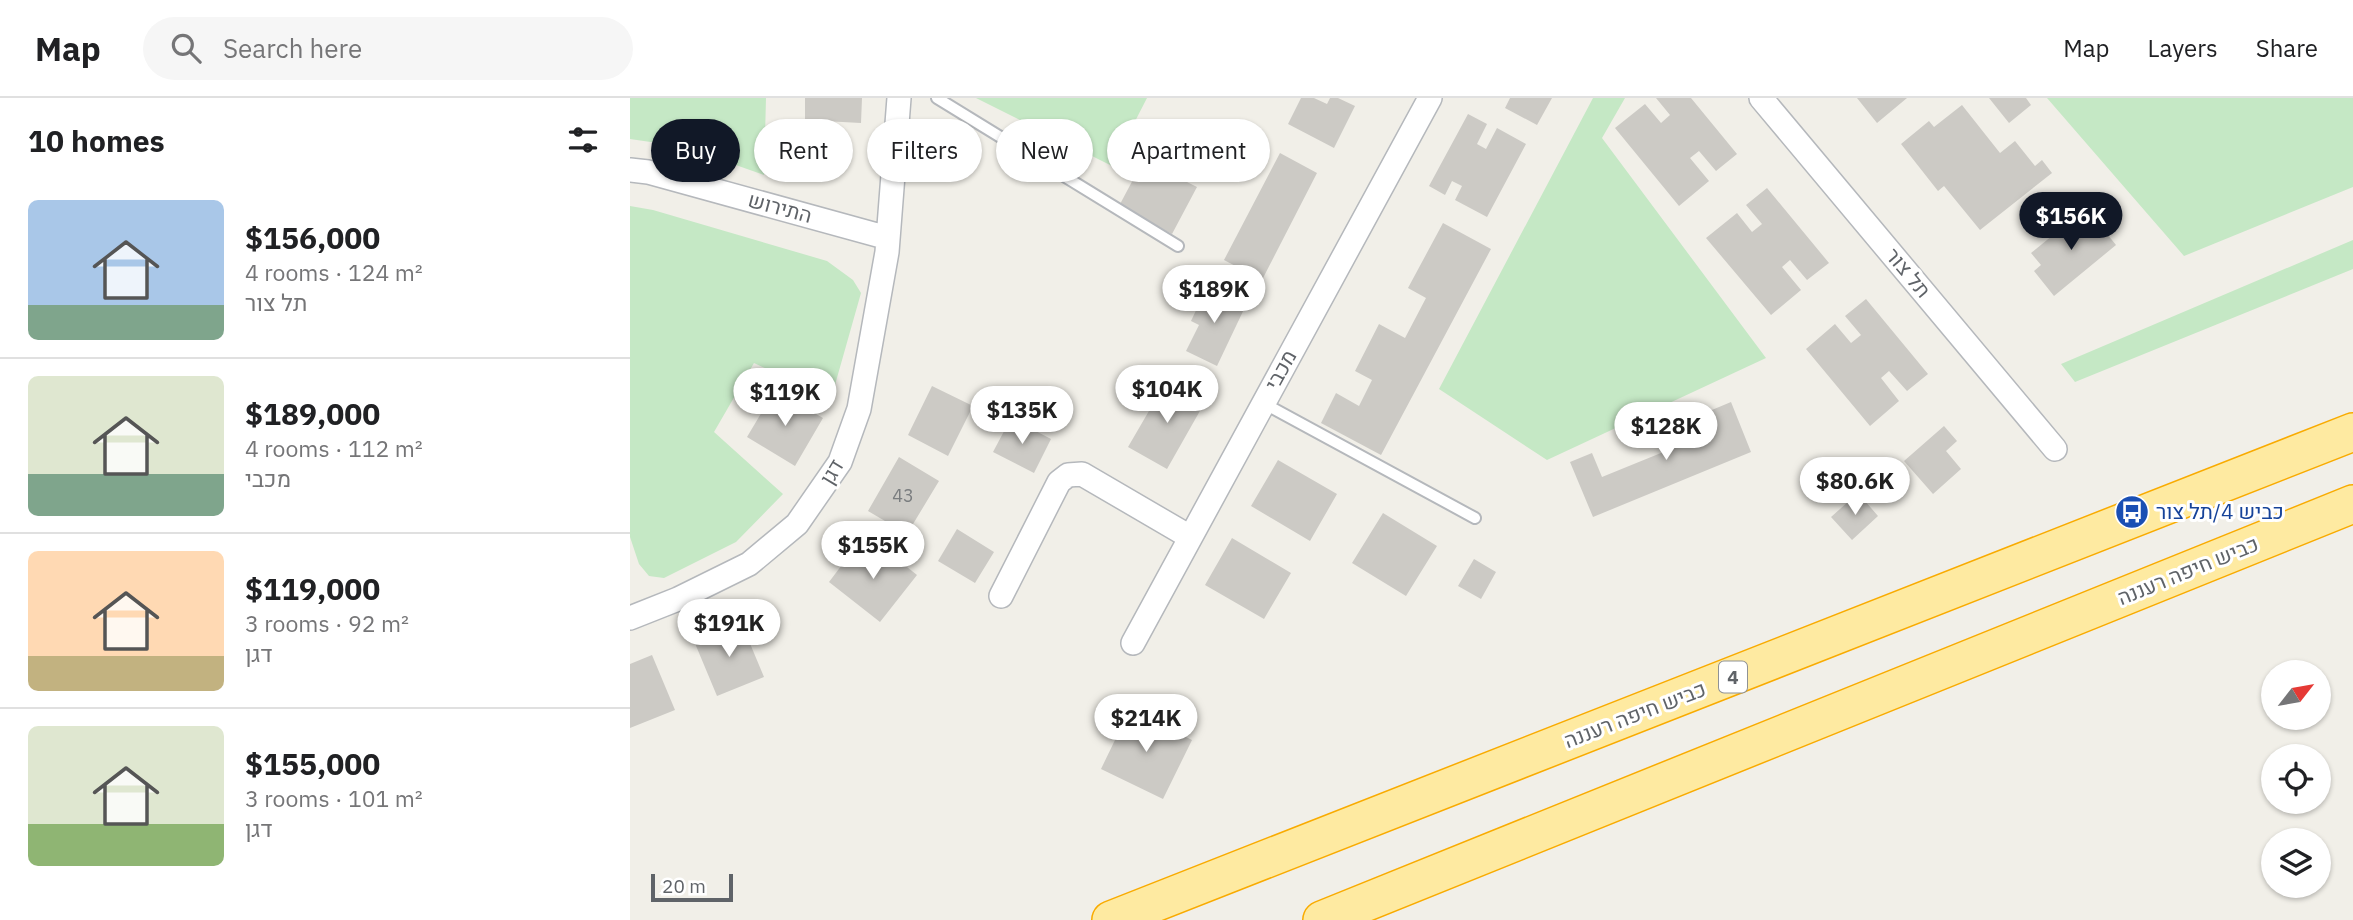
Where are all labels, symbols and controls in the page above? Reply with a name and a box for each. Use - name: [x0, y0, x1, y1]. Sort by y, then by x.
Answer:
- search box: [143, 17, 633, 80]
- text: Map: [35, 27, 101, 70]
- icon: search: [167, 29, 205, 67]
- text: Search here: [223, 31, 362, 65]
- text: Map: [2063, 32, 2110, 64]
- text: Layers: [2148, 32, 2218, 64]
- text: Share: [2256, 32, 2318, 64]
- chip: Buy: [651, 119, 740, 182]
- chip: Rent: [754, 119, 853, 182]
- chip: Filters: [867, 119, 982, 182]
- chip: New: [996, 119, 1093, 182]
- chip: Apartment: [1107, 119, 1270, 182]
- text: 10 homes: [28, 121, 165, 160]
- icon: filters: [564, 121, 602, 159]
- street label: התירוש: [745, 185, 815, 229]
- pin: $156K: [2022, 192, 2120, 252]
- text: $156K: [2035, 200, 2107, 230]
- text: $156,000: [245, 218, 380, 257]
- icon: home: [84, 228, 168, 312]
- street label: תל צור: [1880, 242, 1938, 303]
- text: 4 rooms · 124 m²: [245, 257, 423, 287]
- pin: $189K: [1165, 266, 1263, 325]
- text: $189K: [1178, 273, 1250, 303]
- text: תל צור: [245, 287, 307, 317]
- street label: מכבי: [1258, 344, 1303, 395]
- pin: $104K: [1118, 366, 1216, 425]
- pin: $119K: [736, 368, 834, 428]
- text: $104K: [1131, 373, 1203, 403]
- text: $119K: [749, 376, 821, 406]
- pin: $135K: [973, 386, 1071, 446]
- text: $189,000: [245, 394, 380, 433]
- text: $135K: [986, 394, 1058, 424]
- pin: $128K: [1617, 402, 1715, 462]
- icon: home: [84, 404, 168, 488]
- text: $128K: [1630, 410, 1702, 440]
- text: 4 rooms · 112 m²: [245, 433, 423, 463]
- street label: דגן: [813, 453, 850, 489]
- pin: $80.6K: [1798, 458, 1912, 517]
- text: מכבי: [245, 463, 291, 493]
- text: $80.6K: [1816, 465, 1894, 495]
- house number: 43: [892, 484, 914, 507]
- bus stop icon: כביש 4/תל צור: [2113, 493, 2151, 531]
- place label: כביש 4/תל צור: [2156, 497, 2284, 525]
- pin: $155K: [824, 522, 922, 581]
- text: $155K: [837, 529, 909, 559]
- street label: כביש חיפה רעננה: [2113, 529, 2262, 611]
- text: $119,000: [245, 569, 380, 608]
- icon: home: [84, 579, 168, 663]
- pin: $191K: [680, 600, 778, 659]
- text: $191K: [693, 607, 765, 637]
- text: 3 rooms · 92 m²: [245, 608, 409, 638]
- text: דגן: [245, 638, 273, 668]
- north arrow: [2261, 660, 2331, 730]
- map controls: [2261, 660, 2331, 898]
- road number: 4: [1719, 662, 1747, 692]
- street label: כביש חיפה רעננה: [1560, 674, 1710, 754]
- pin: $214K: [1097, 694, 1195, 754]
- text: $214K: [1110, 702, 1182, 732]
- text: $155,000: [245, 744, 380, 783]
- button: locate: [2261, 744, 2331, 814]
- icon: home: [84, 754, 168, 838]
- text: 3 rooms · 101 m²: [245, 783, 423, 813]
- text: דגן: [245, 813, 273, 843]
- button: layers: [2261, 828, 2331, 898]
- scale bar: [651, 871, 733, 903]
- text: 20 m: [662, 874, 706, 898]

